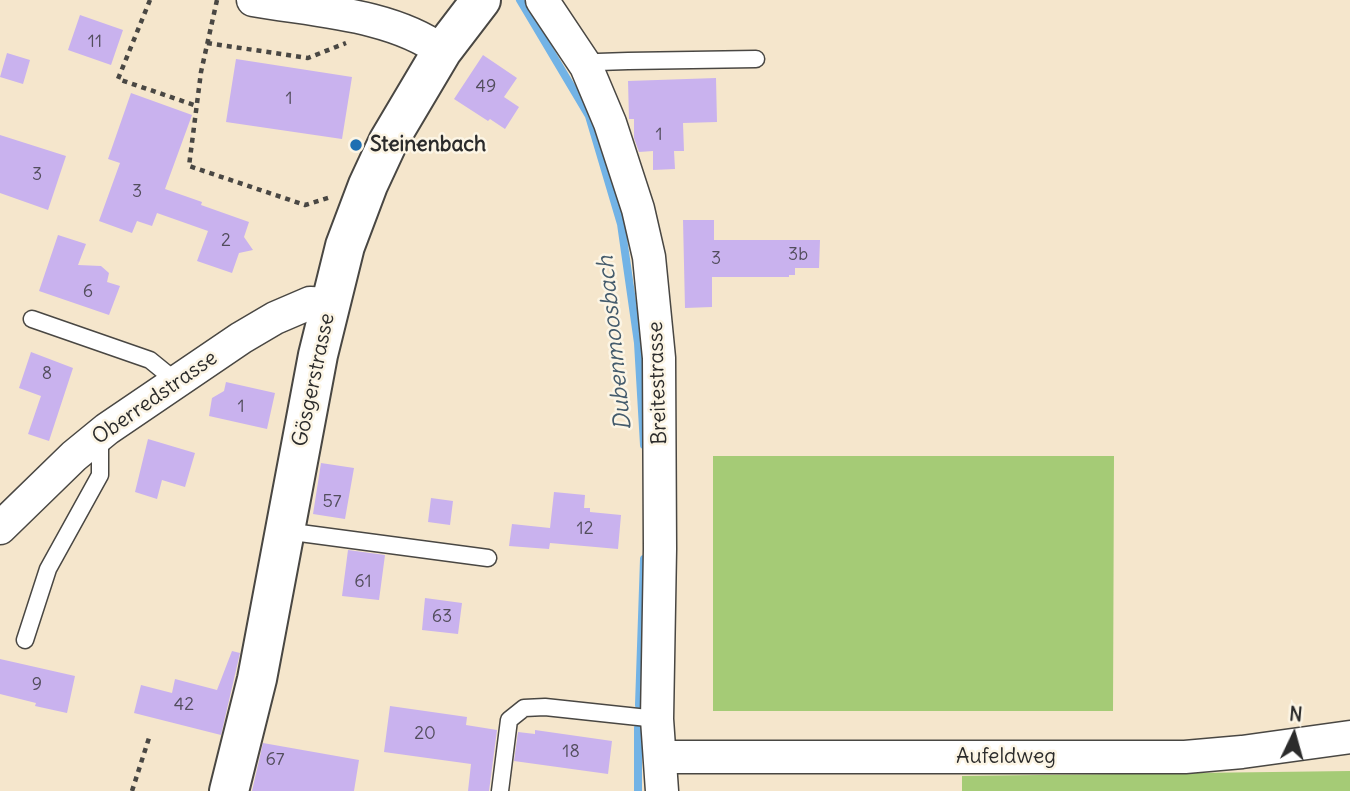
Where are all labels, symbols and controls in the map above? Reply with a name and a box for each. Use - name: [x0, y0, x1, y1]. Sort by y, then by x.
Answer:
- house number: 11: [88, 31, 102, 53]
- house number: 49: [476, 76, 496, 98]
- house number: 1: [285, 88, 293, 110]
- house number: 1: [655, 124, 663, 146]
- place label: Steinenbach: [370, 132, 486, 158]
- marker: Steinenbach: [348, 137, 364, 153]
- house number: 3: [32, 164, 42, 186]
- house number: 3: [132, 181, 142, 203]
- house number: 2: [221, 230, 231, 252]
- house number: 3b: [788, 244, 808, 266]
- house number: 3: [711, 248, 721, 270]
- water label: Dubenmoosbach: [592, 254, 638, 432]
- house number: 6: [83, 281, 93, 303]
- street label: Gösgerstrasse: [288, 311, 340, 449]
- street label: Breitestrasse: [643, 321, 673, 445]
- street label: Oberredstrasse: [88, 346, 222, 450]
- house number: 8: [42, 363, 52, 385]
- house number: 1: [237, 396, 245, 418]
- house number: 57: [322, 491, 342, 513]
- house number: 12: [576, 518, 594, 540]
- house number: 61: [354, 571, 372, 593]
- house number: 63: [432, 606, 452, 628]
- house number: 9: [32, 674, 42, 696]
- house number: 42: [174, 694, 194, 716]
- north arrow: [1259, 700, 1329, 770]
- text: N: [1288, 702, 1303, 727]
- house number: 20: [414, 723, 436, 745]
- house number: 18: [562, 741, 580, 763]
- street label: Aufeldweg: [956, 744, 1056, 770]
- house number: 67: [265, 749, 285, 771]

